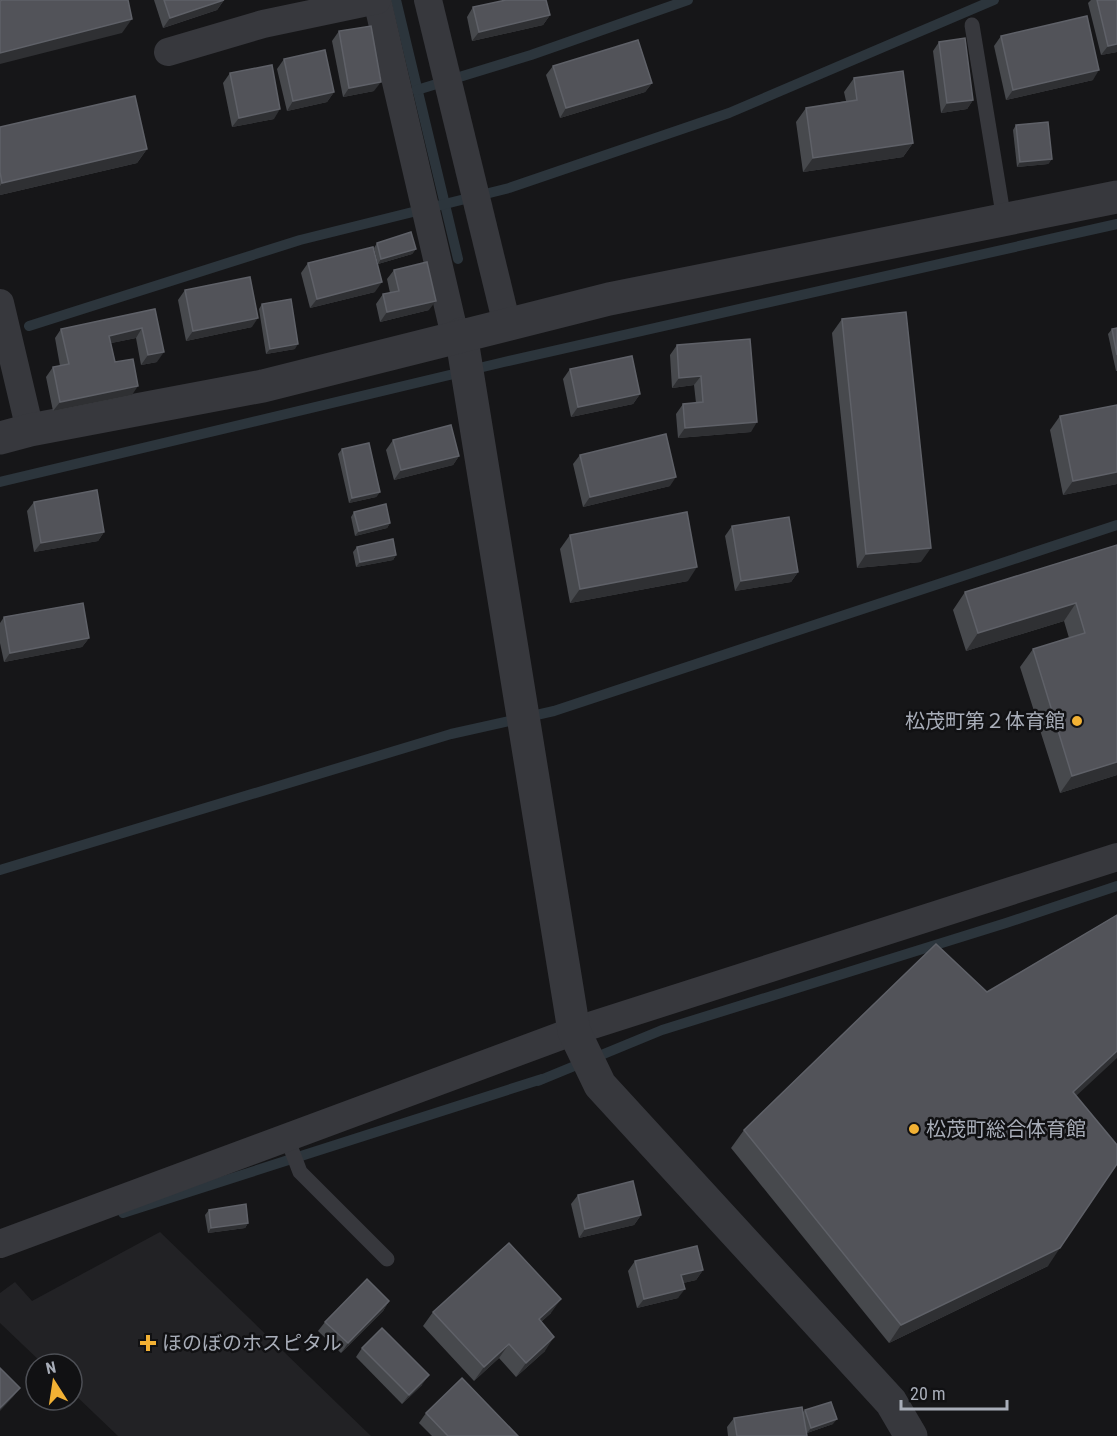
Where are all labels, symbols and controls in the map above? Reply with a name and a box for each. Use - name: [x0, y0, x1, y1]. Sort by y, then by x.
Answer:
- place label: 松茂町第２体育館: [905, 709, 1065, 733]
- marker: 松茂町第２体育館: [1070, 714, 1084, 728]
- place label: 松茂町総合体育館: [926, 1117, 1086, 1141]
- marker: 松茂町総合体育館: [907, 1122, 921, 1136]
- place label: ほのぼのホスピタル: [162, 1331, 342, 1355]
- marker: ほのぼのホスピタル: [139, 1334, 157, 1352]
- north arrow: [24, 1352, 84, 1412]
- text: N: [44, 1358, 58, 1378]
- scale bar: [901, 1373, 1008, 1411]
- text: 20 m: [910, 1383, 945, 1404]

